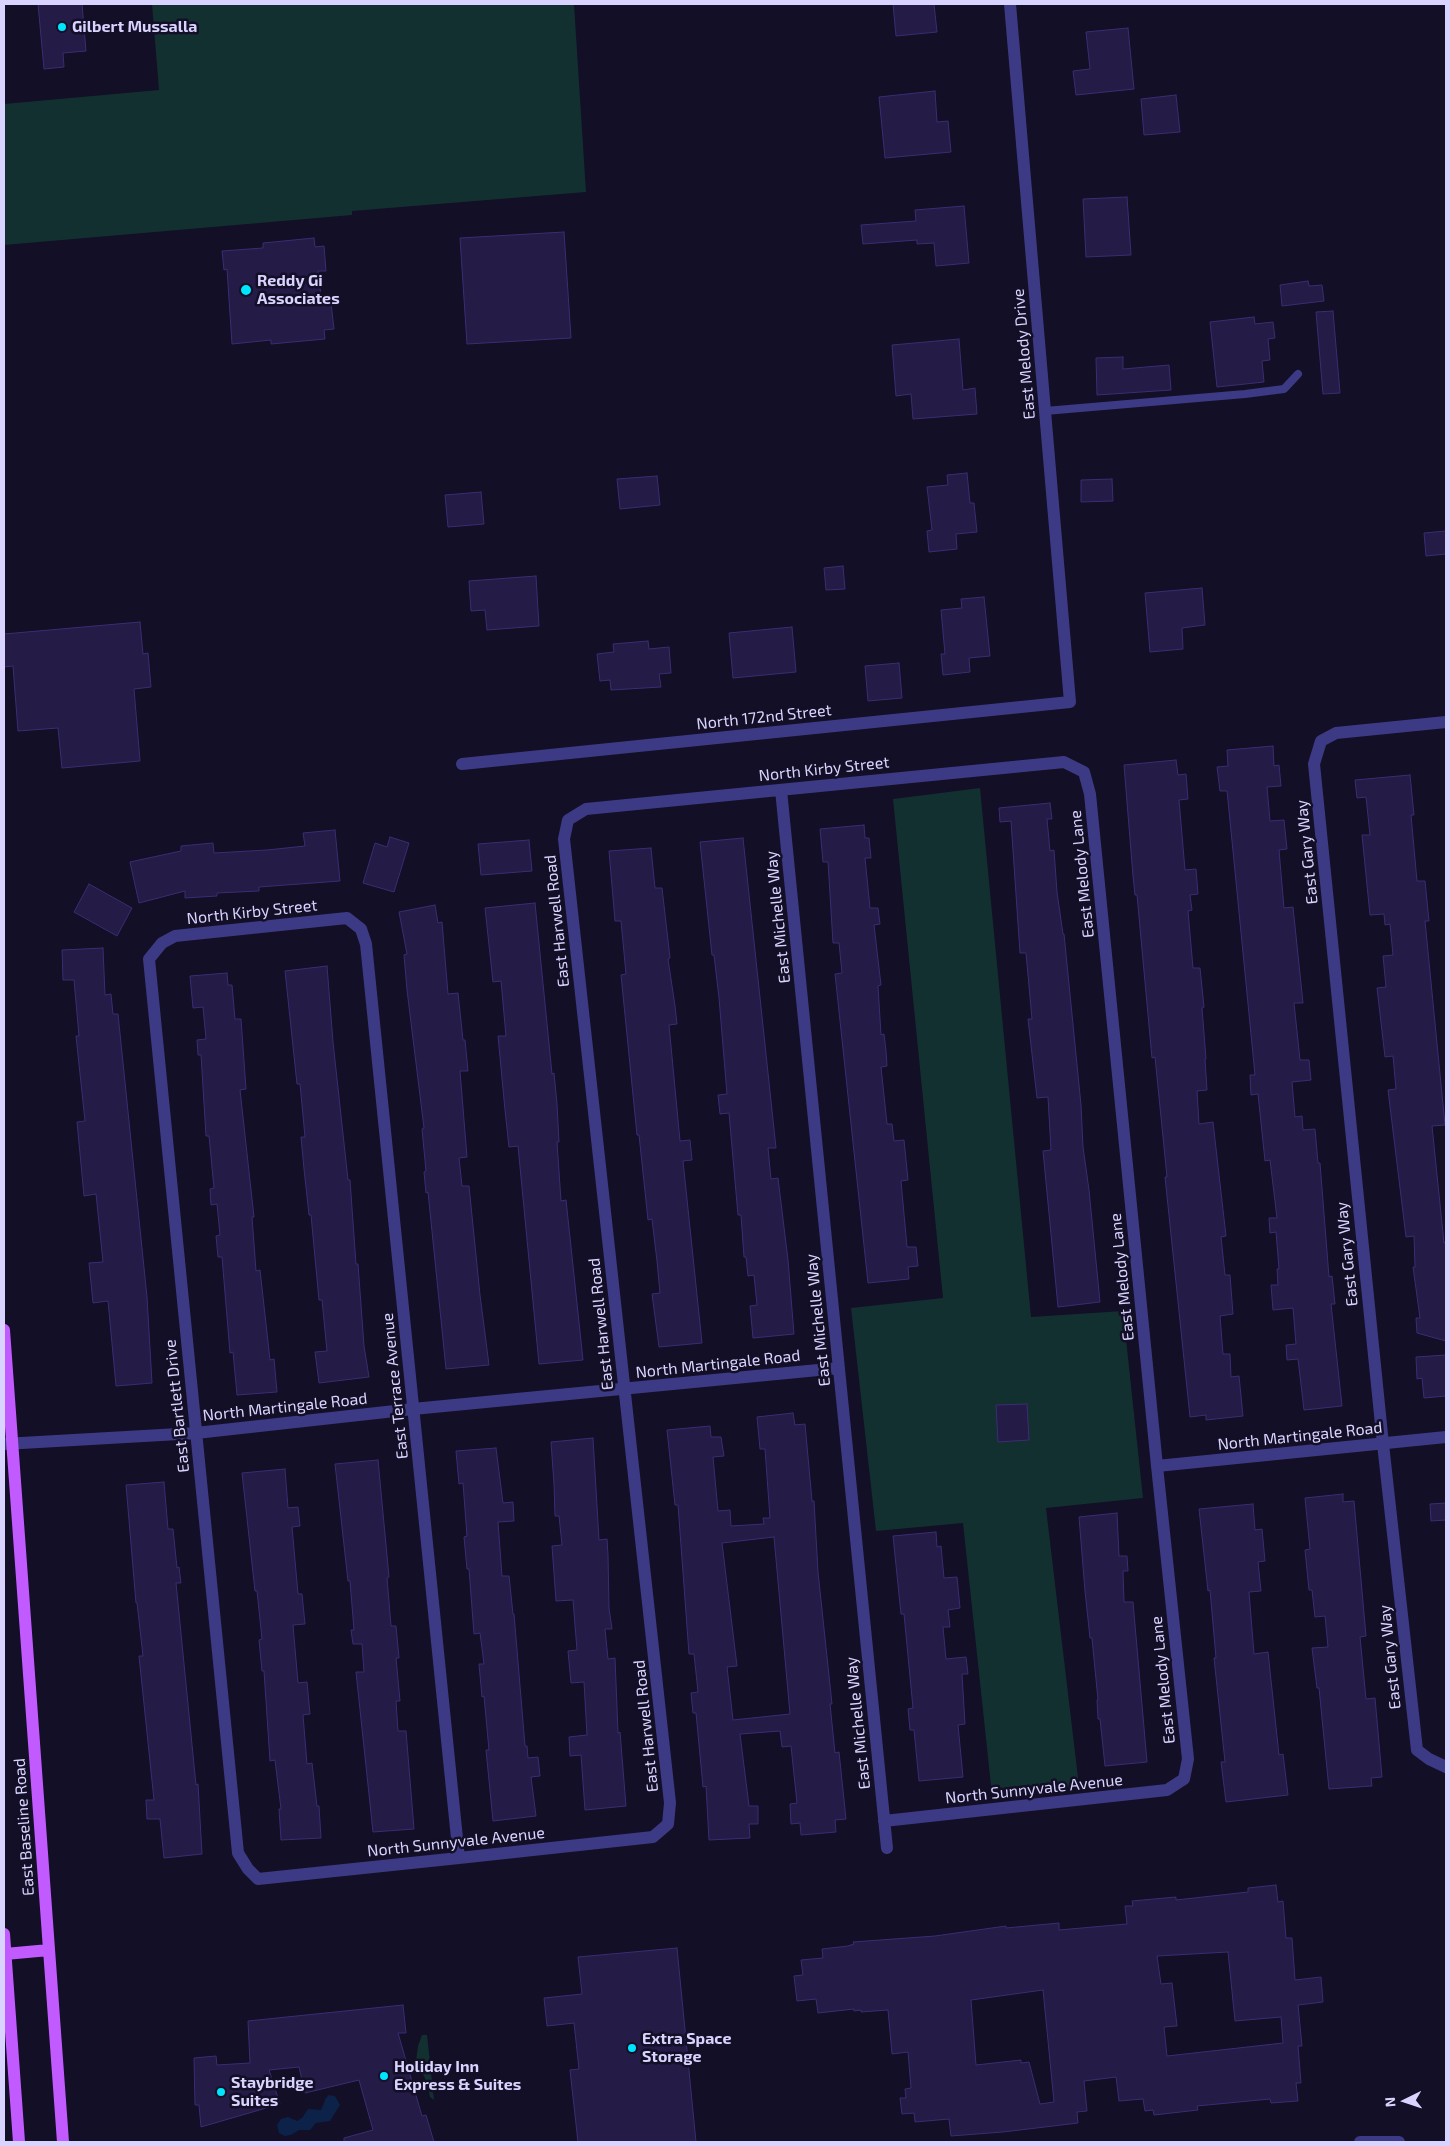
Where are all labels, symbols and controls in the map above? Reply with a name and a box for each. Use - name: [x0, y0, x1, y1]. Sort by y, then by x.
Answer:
- place label: Gilbert Mussalla: [72, 17, 197, 37]
- marker: Gilbert Mussalla: [56, 21, 68, 33]
- place label: Reddy Gi Associates: [257, 271, 340, 309]
- marker: Reddy Gi Associates: [239, 283, 253, 297]
- street label: East Melody Drive: [1009, 288, 1039, 420]
- street label: North 172nd Street: [695, 700, 833, 734]
- street label: North Kirby Street: [758, 753, 890, 785]
- street label: East Gary Way: [1292, 799, 1322, 905]
- street label: East Melody Lane: [1066, 809, 1098, 939]
- street label: East Michelle Way: [761, 850, 795, 984]
- street label: East Harwell Road: [540, 854, 574, 988]
- street label: North Kirby Street: [186, 896, 318, 928]
- street label: East Gary Way: [1332, 1201, 1362, 1307]
- street label: East Melody Lane: [1106, 1212, 1138, 1342]
- street label: East Michelle Way: [801, 1253, 835, 1387]
- street label: East Harwell Road: [584, 1257, 618, 1391]
- street label: East Terrace Avenue: [378, 1312, 412, 1460]
- street label: East Bartlett Drive: [160, 1338, 194, 1474]
- street label: North Martingale Road: [635, 1346, 801, 1382]
- street label: North Martingale Road: [202, 1389, 368, 1425]
- street label: North Martingale Road: [1217, 1418, 1383, 1454]
- street label: East Gary Way: [1375, 1604, 1405, 1710]
- street label: East Melody Lane: [1147, 1615, 1179, 1745]
- street label: East Michelle Way: [841, 1656, 875, 1790]
- street label: East Harwell Road: [629, 1659, 663, 1793]
- street label: East Baseline Road: [10, 1758, 38, 1896]
- street label: North Sunnyvale Avenue: [944, 1770, 1124, 1808]
- street label: North Sunnyvale Avenue: [366, 1823, 546, 1861]
- place label: Extra Space Storage: [642, 2029, 731, 2067]
- marker: Extra Space Storage: [626, 2042, 638, 2054]
- place label: Holiday Inn Express & Suites: [394, 2057, 521, 2095]
- marker: Holiday Inn Express & Suites: [378, 2070, 390, 2082]
- place label: Staybridge Suites: [231, 2073, 314, 2111]
- north arrow: [1380, 2076, 1430, 2126]
- marker: Staybridge Suites: [215, 2086, 227, 2098]
- text: N: [1381, 2096, 1398, 2108]

